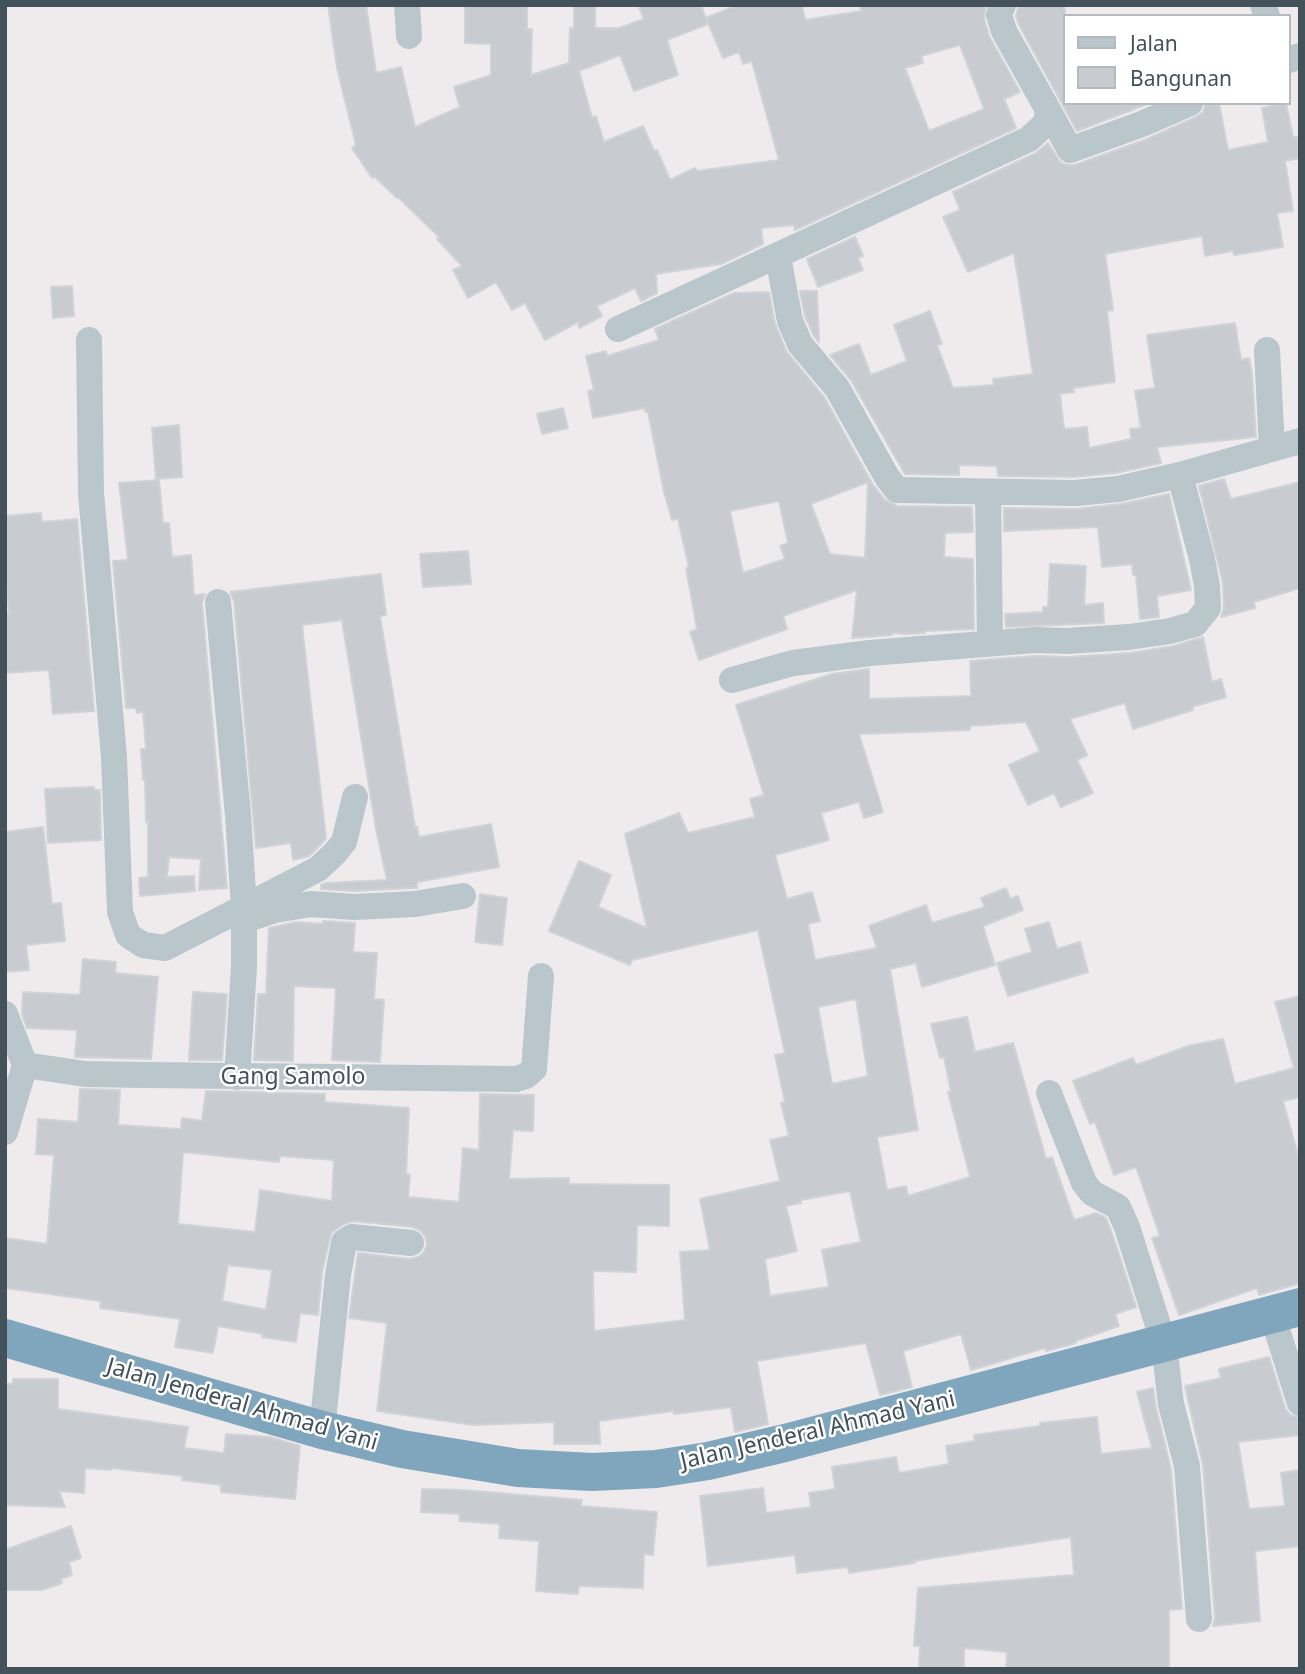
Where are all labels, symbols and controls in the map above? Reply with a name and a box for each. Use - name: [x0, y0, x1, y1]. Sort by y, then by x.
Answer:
- legend: [1064, 14, 1291, 105]
- text: Jalan: [1130, 29, 1178, 57]
- text: Bangunan: [1130, 64, 1232, 92]
- street label: Gang Samolo: [221, 1063, 365, 1091]
- street label: Jalan Jenderal Ahmad Yani: [103, 1353, 381, 1457]
- street label: Jalan Jenderal Ahmad Yani: [678, 1386, 958, 1476]

